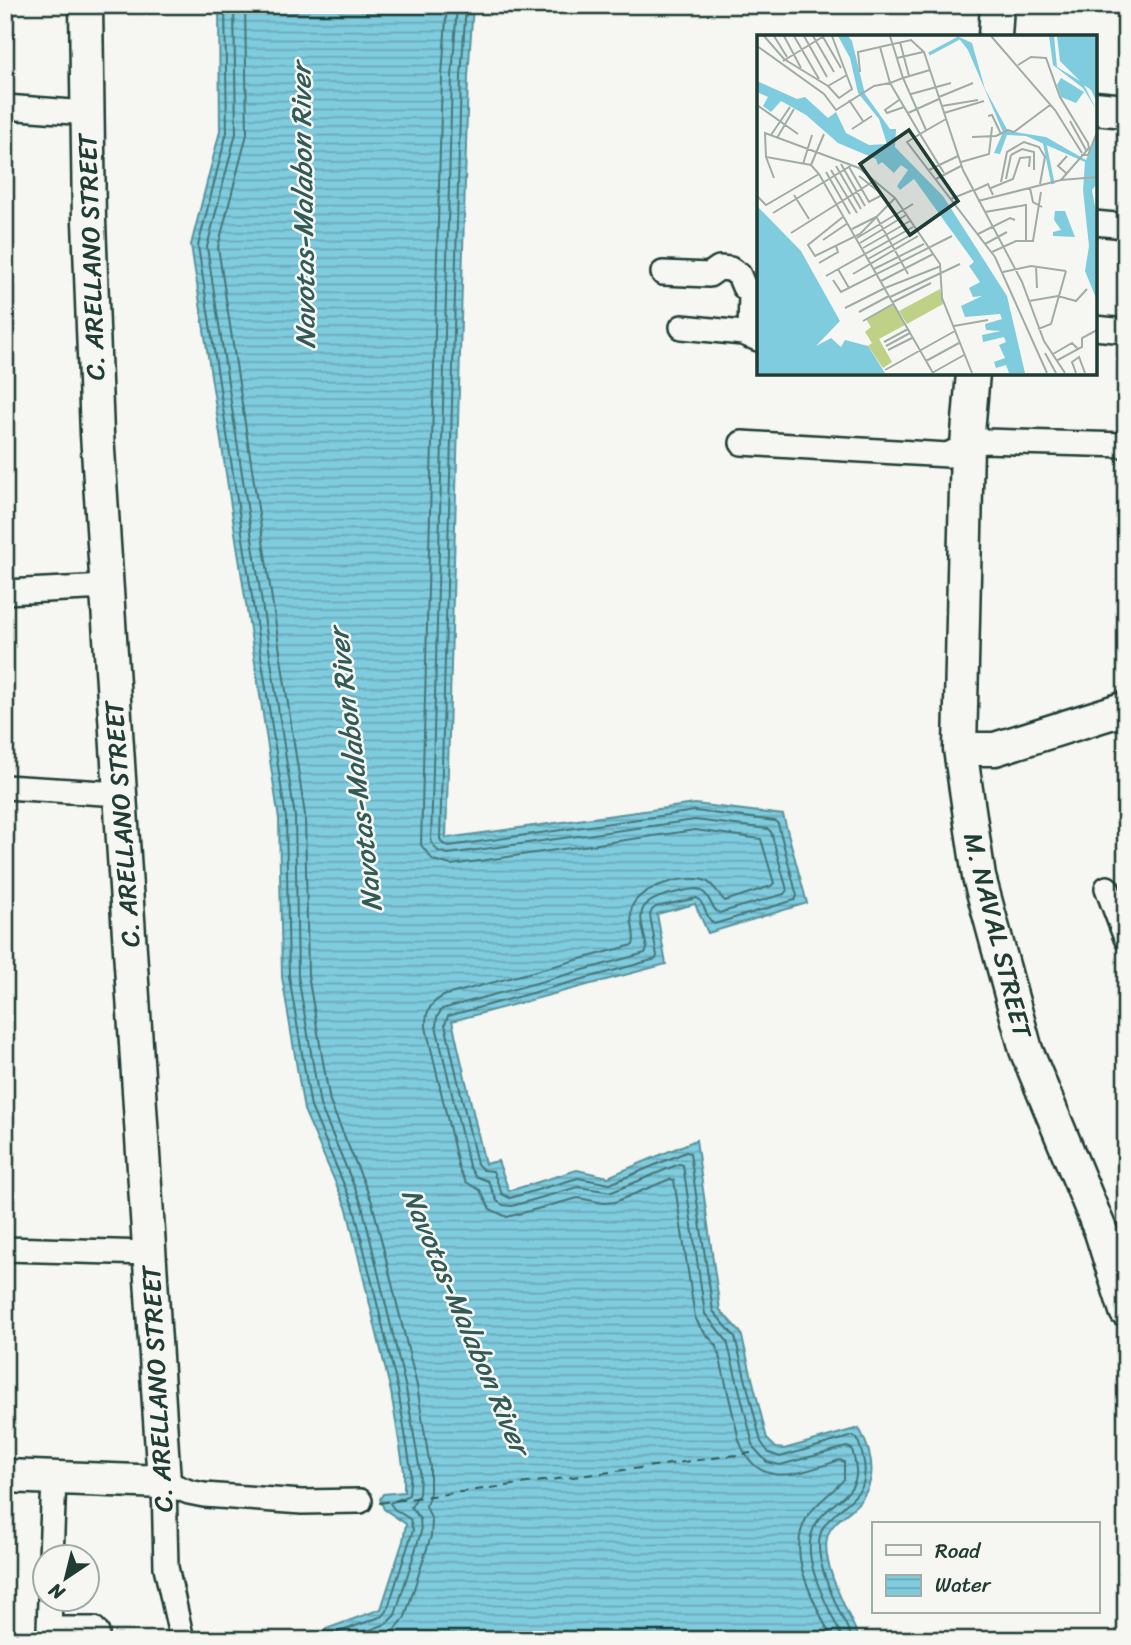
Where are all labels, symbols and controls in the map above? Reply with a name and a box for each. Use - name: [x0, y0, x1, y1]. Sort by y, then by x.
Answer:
- inset map: [757, 35, 1096, 374]
- water label: Navotas-Malabon River: [276, 57, 330, 349]
- street label: C. ARELLANO STREET: [64, 131, 118, 381]
- water label: Navotas-Malabon River: [313, 620, 397, 915]
- street label: C. ARELLANO STREET: [90, 697, 154, 949]
- street label: M. NAVAL STREET: [950, 828, 1046, 1045]
- water label: Navotas-Malabon River: [388, 1180, 546, 1467]
- street label: C. ARELLANO STREET: [127, 1262, 186, 1513]
- legend: [872, 1522, 1100, 1614]
- text: Road: [935, 1532, 982, 1570]
- north arrow: [32, 1544, 102, 1614]
- text: Water: [935, 1566, 992, 1604]
- text: N: [41, 1574, 72, 1609]

